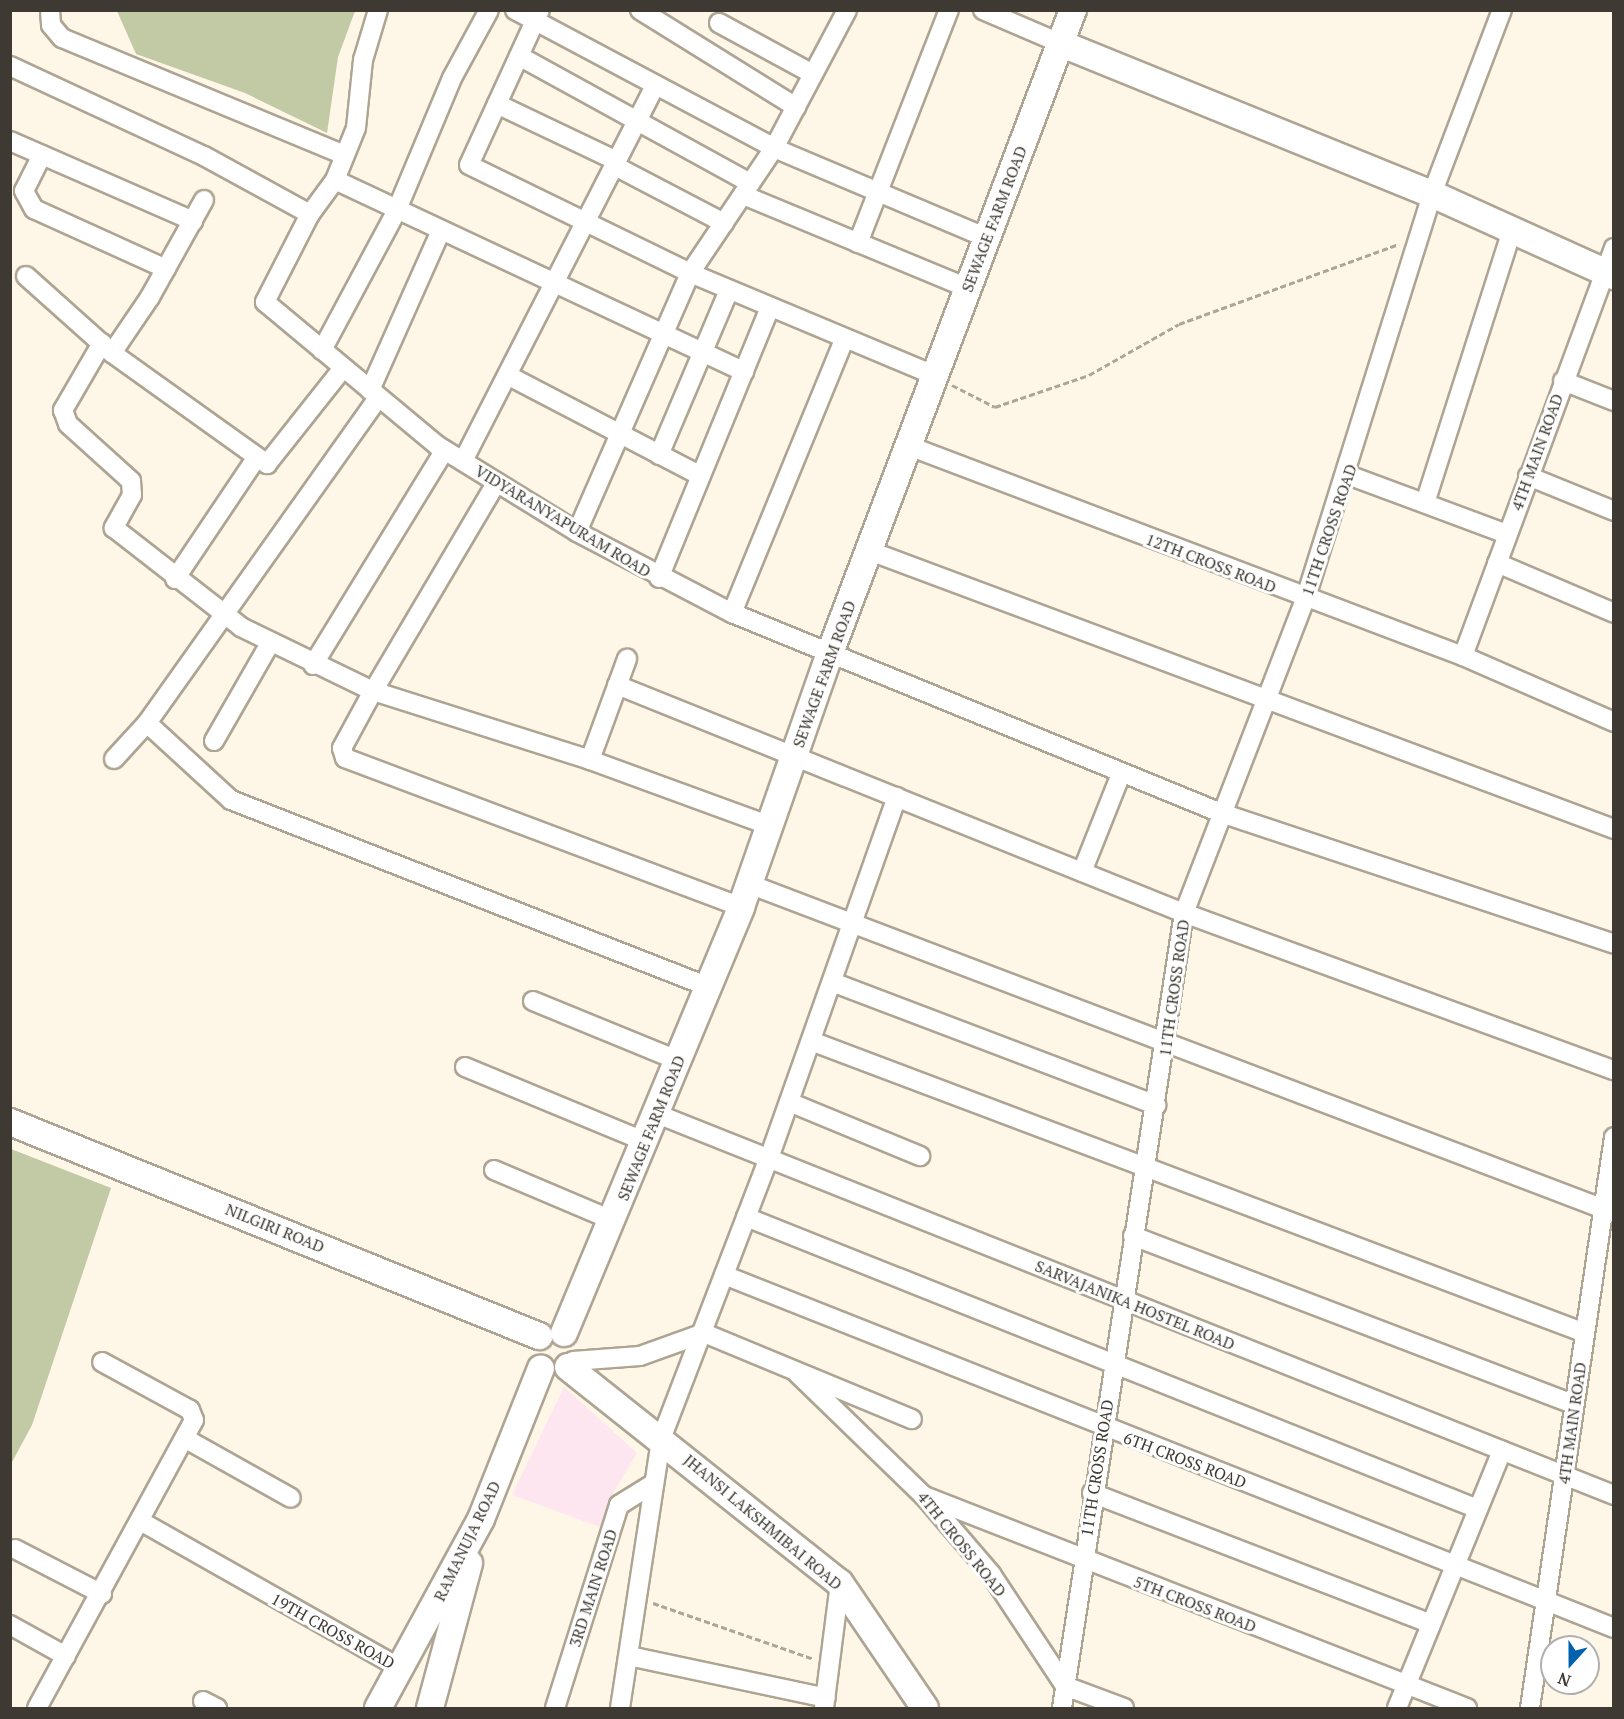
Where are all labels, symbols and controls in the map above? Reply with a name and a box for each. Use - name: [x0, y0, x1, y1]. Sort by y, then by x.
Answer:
- street label: SEWAGE FARM ROAD: [957, 143, 1031, 295]
- street label: 4TH MAIN ROAD: [1507, 391, 1567, 513]
- street label: VIDYARANYAPURAM ROAD: [472, 461, 654, 581]
- street label: 11TH CROSS ROAD: [1297, 461, 1361, 599]
- street label: 12TH CROSS ROAD: [1143, 529, 1279, 597]
- street label: SEWAGE FARM ROAD: [788, 598, 860, 750]
- street label: 11TH CROSS ROAD: [1155, 918, 1193, 1058]
- street label: SEWAGE FARM ROAD: [613, 1053, 689, 1203]
- street label: NILGIRI ROAD: [223, 1199, 327, 1257]
- street label: SARVAJANIKA HOSTEL ROAD: [1032, 1256, 1238, 1354]
- street label: 4TH MAIN ROAD: [1554, 1361, 1590, 1485]
- street label: 11TH CROSS ROAD: [1077, 1398, 1117, 1538]
- street label: 6TH CROSS ROAD: [1121, 1428, 1249, 1492]
- street label: JHANSI LAKSHMIBAI ROAD: [680, 1450, 846, 1594]
- street label: RAMANUJA ROAD: [430, 1478, 504, 1604]
- street label: 4TH CROSS ROAD: [914, 1488, 1010, 1600]
- street label: 3RD MAIN ROAD: [565, 1527, 621, 1649]
- street label: 5TH CROSS ROAD: [1131, 1572, 1259, 1636]
- street label: 19TH CROSS ROAD: [268, 1589, 398, 1673]
- north arrow: [1540, 1635, 1600, 1695]
- text: N: [1555, 1667, 1574, 1692]

